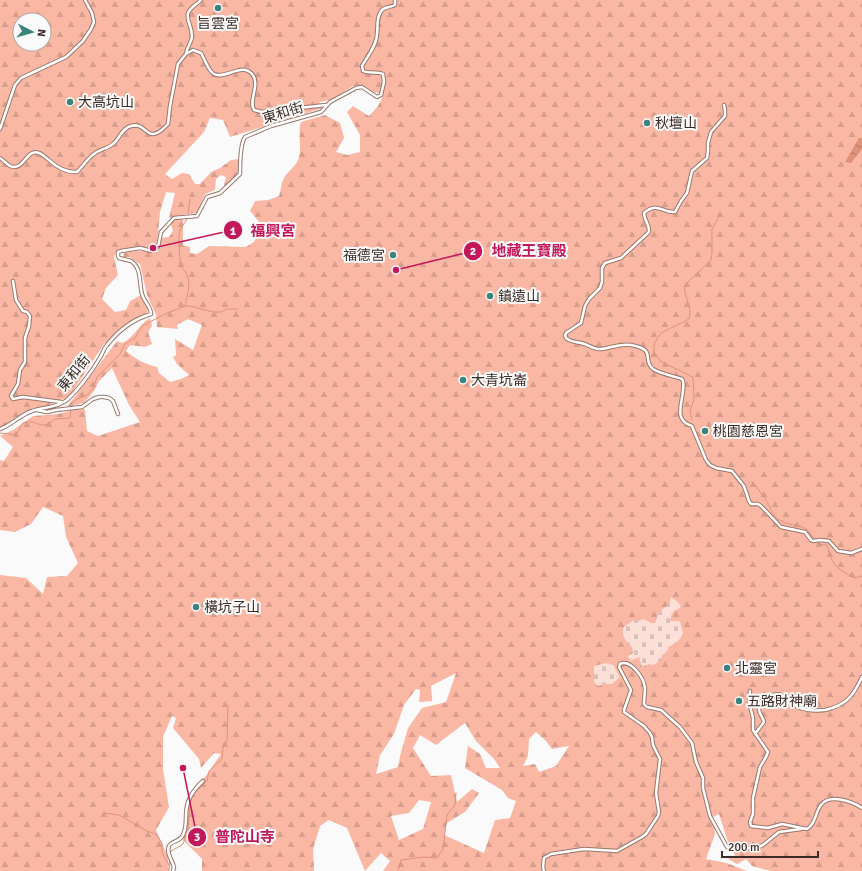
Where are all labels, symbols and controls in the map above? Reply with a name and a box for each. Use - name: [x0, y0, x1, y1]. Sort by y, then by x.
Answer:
- marker: 旨雲宮: [213, 3, 223, 13]
- north arrow: [12, 12, 52, 52]
- place label: 旨雲宮: [197, 15, 239, 32]
- text: N: [35, 29, 48, 37]
- place label: 大高坑山: [78, 94, 134, 111]
- marker: 大高坑山: [65, 97, 75, 107]
- street label: 東和街: [260, 99, 306, 127]
- place label: 秋壇山: [655, 115, 697, 132]
- marker: 秋壇山: [642, 118, 652, 128]
- callout: 福興宮: [223, 217, 304, 244]
- text: 福興宮: [250, 222, 296, 240]
- text: 1: [230, 224, 237, 239]
- callout: 地藏王寶殿: [463, 237, 574, 264]
- text: 地藏王寶殿: [491, 242, 567, 260]
- text: 2: [470, 244, 476, 259]
- place label: 福德宮: [343, 247, 385, 264]
- marker: 福德宮: [388, 250, 398, 260]
- place label: 鎮遠山: [498, 288, 540, 305]
- marker: 鎮遠山: [485, 291, 495, 301]
- street label: 東和街: [54, 351, 94, 395]
- place label: 大青坑崙: [471, 372, 527, 389]
- marker: 大青坑崙: [458, 375, 468, 385]
- place label: 桃園慈恩宮: [713, 423, 783, 440]
- marker: 桃園慈恩宮: [700, 426, 710, 436]
- place label: 橫坑子山: [204, 599, 260, 616]
- marker: 橫坑子山: [191, 602, 201, 612]
- place label: 北靈宮: [735, 660, 777, 677]
- marker: 北靈宮: [722, 663, 732, 673]
- place label: 五路財神廟: [747, 693, 817, 710]
- marker: 五路財神廟: [734, 696, 744, 706]
- callout: 普陀山寺: [187, 823, 283, 850]
- text: 普陀山寺: [215, 828, 275, 846]
- text: 3: [194, 830, 200, 845]
- scale bar: [722, 833, 818, 859]
- text: 200 m: [728, 840, 760, 855]

